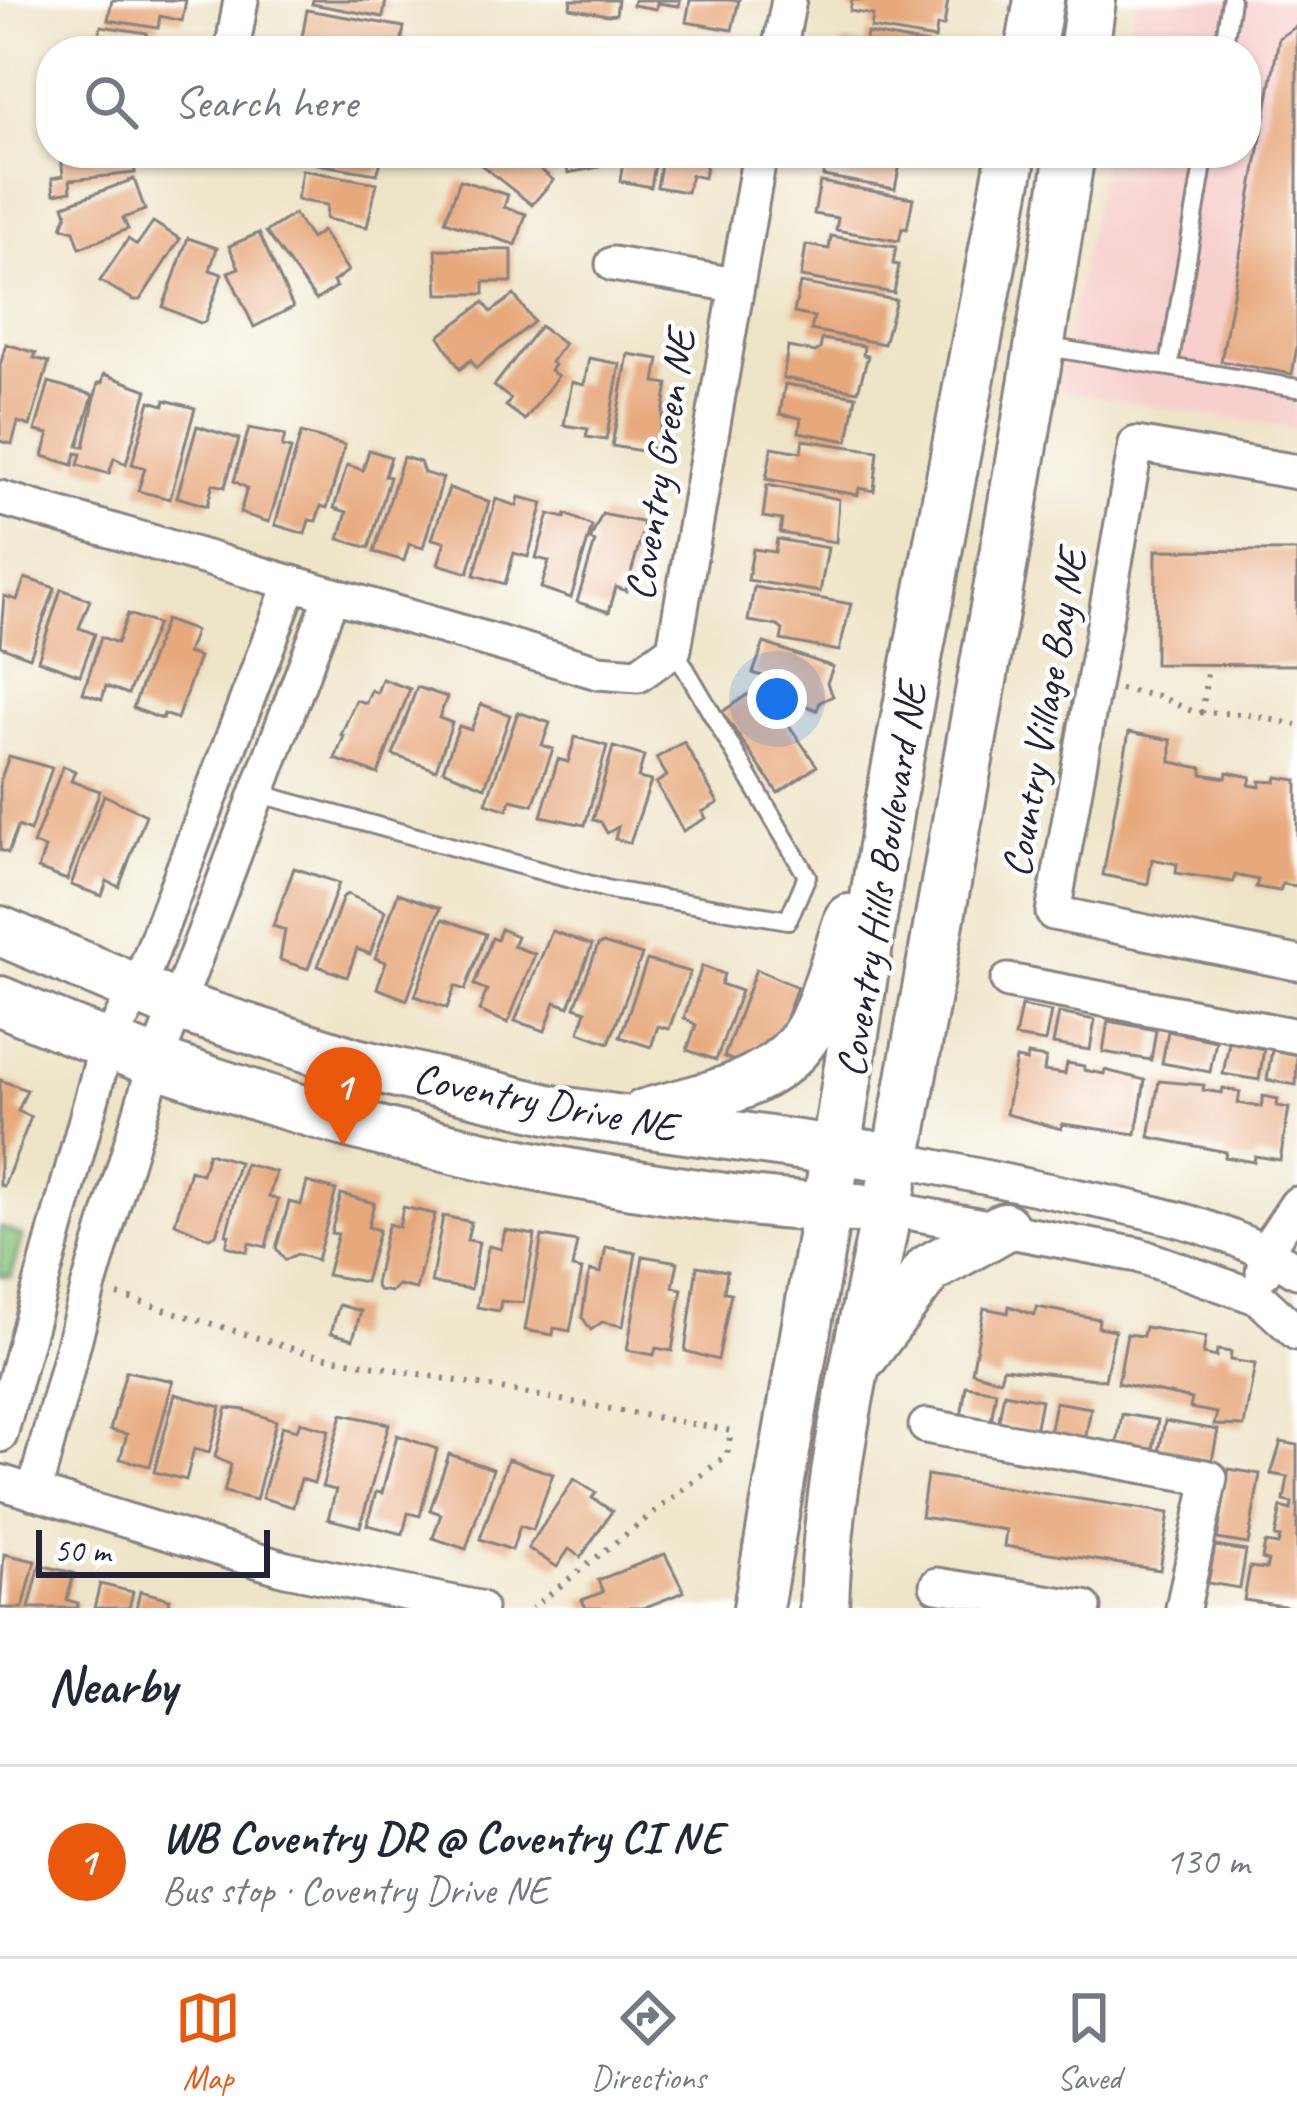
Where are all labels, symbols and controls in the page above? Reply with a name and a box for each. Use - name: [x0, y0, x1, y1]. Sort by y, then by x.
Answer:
- search box: [36, 36, 1261, 168]
- icon: search: [78, 69, 144, 135]
- text: Search here: [174, 74, 357, 131]
- street label: Coventry Green NE: [613, 322, 709, 604]
- street label: Country Village Bay NE: [990, 541, 1100, 881]
- your location: [747, 669, 807, 729]
- street label: Coventry Hills Boulevard NE: [824, 675, 940, 1081]
- pin: 1: [304, 1047, 382, 1146]
- street label: Coventry Drive NE: [409, 1051, 685, 1155]
- scale bar: [36, 1524, 270, 1577]
- text: 50 m: [54, 1530, 110, 1572]
- text: Nearby: [48, 1654, 176, 1718]
- text: WB Coventry DR @ Coventry CI NE: [162, 1809, 722, 1866]
- text: 1: [78, 1837, 96, 1886]
- text: 130 m: [1165, 1837, 1249, 1886]
- text: Bus stop · Coventry Drive NE: [162, 1866, 548, 1915]
- tab: Map: [175, 1985, 241, 2099]
- tab: Directions: [591, 1985, 706, 2099]
- tab: Saved: [1056, 1985, 1122, 2099]

